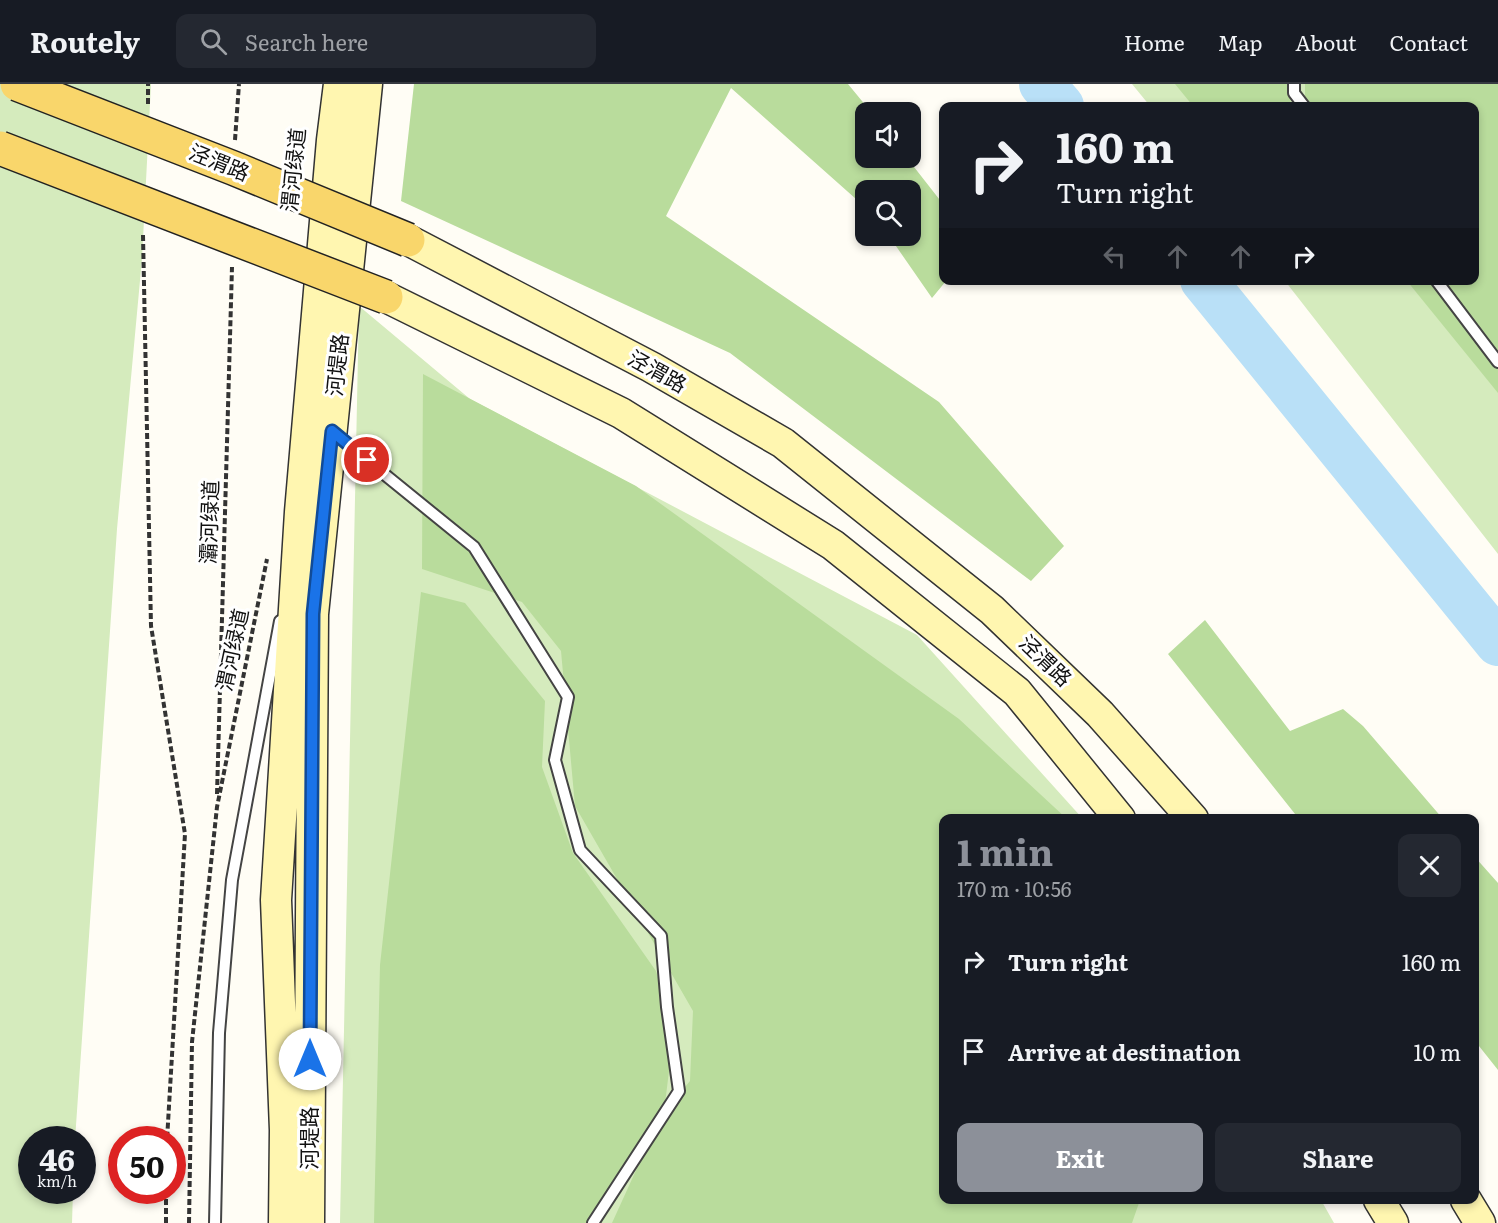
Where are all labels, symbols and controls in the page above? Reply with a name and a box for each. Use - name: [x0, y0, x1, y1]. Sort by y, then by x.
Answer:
- search box: [176, 14, 596, 68]
- text: Routely: [30, 20, 140, 62]
- icon: search: [197, 25, 230, 58]
- text: Search here: [245, 25, 368, 58]
- text: Home: [1124, 26, 1185, 57]
- text: Map: [1218, 26, 1262, 57]
- text: About: [1295, 26, 1357, 57]
- text: Contact: [1390, 26, 1468, 57]
- map controls: [855, 102, 921, 246]
- button: sound: [855, 102, 921, 168]
- text: 160 m: [1056, 114, 1174, 176]
- street label: 渭河绿道: [272, 126, 311, 213]
- icon: right: [957, 126, 1035, 204]
- street label: 泾渭路: [185, 135, 255, 187]
- text: Turn right: [1056, 171, 1193, 211]
- button: search: [855, 180, 921, 246]
- icon: left: [1098, 240, 1131, 273]
- icon: ahead: [1161, 240, 1194, 273]
- icon: ahead: [1224, 240, 1257, 273]
- icon: right: [1287, 240, 1320, 273]
- street label: 河堤路: [317, 332, 354, 398]
- street label: 泾渭路: [623, 341, 693, 399]
- pin: [341, 434, 392, 485]
- icon: arrive: [350, 443, 383, 476]
- street label: 灞河绿道: [191, 479, 224, 564]
- street label: 渭河绿道: [207, 605, 254, 694]
- street label: 泾渭路: [1013, 626, 1080, 692]
- text: 1 min: [957, 824, 1053, 877]
- button: close: [1398, 834, 1461, 897]
- text: 170 m · 10:56: [957, 873, 1072, 903]
- icon: right: [957, 945, 990, 978]
- text: Turn right: [1008, 945, 1128, 978]
- text: 160 m: [1402, 945, 1461, 978]
- position arrow: [278, 1027, 342, 1091]
- icon: arrive: [957, 1035, 990, 1068]
- text: Arrive at destination: [1008, 1035, 1241, 1068]
- text: 10 m: [1414, 1035, 1461, 1068]
- street label: 河堤路: [292, 1107, 323, 1170]
- button: Exit: [957, 1123, 1203, 1192]
- button: Share: [1215, 1123, 1461, 1192]
- speed limit sign: 50: [108, 1126, 186, 1204]
- text: 46: [39, 1136, 75, 1180]
- text: km/h: [37, 1169, 77, 1192]

